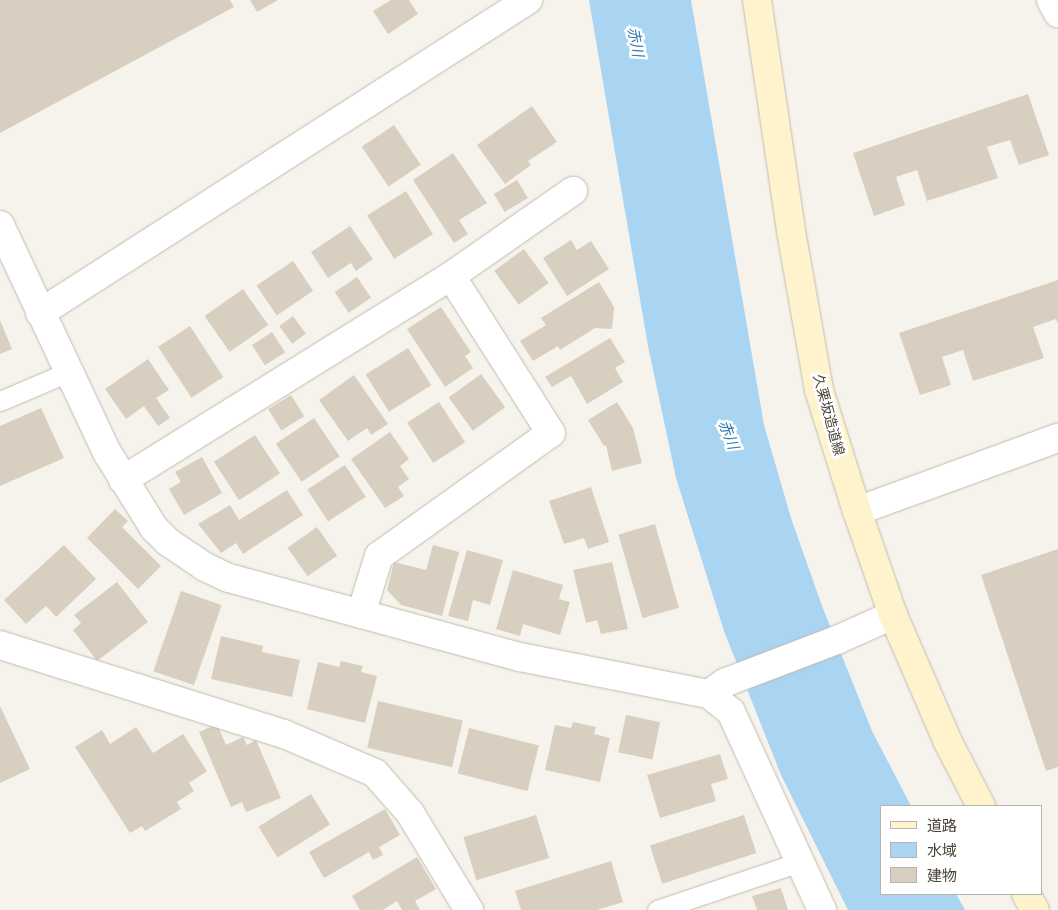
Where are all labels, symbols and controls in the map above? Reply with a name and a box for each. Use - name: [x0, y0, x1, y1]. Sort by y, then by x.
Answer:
- water label: 赤川: [624, 26, 646, 58]
- street label: 久栗坂造道線: [809, 372, 847, 458]
- water label: 赤川: [714, 418, 742, 452]
- legend: [880, 805, 1043, 895]
- text: 道路: [927, 819, 957, 834]
- text: 水域: [927, 844, 957, 859]
- text: 建物: [927, 869, 957, 884]

